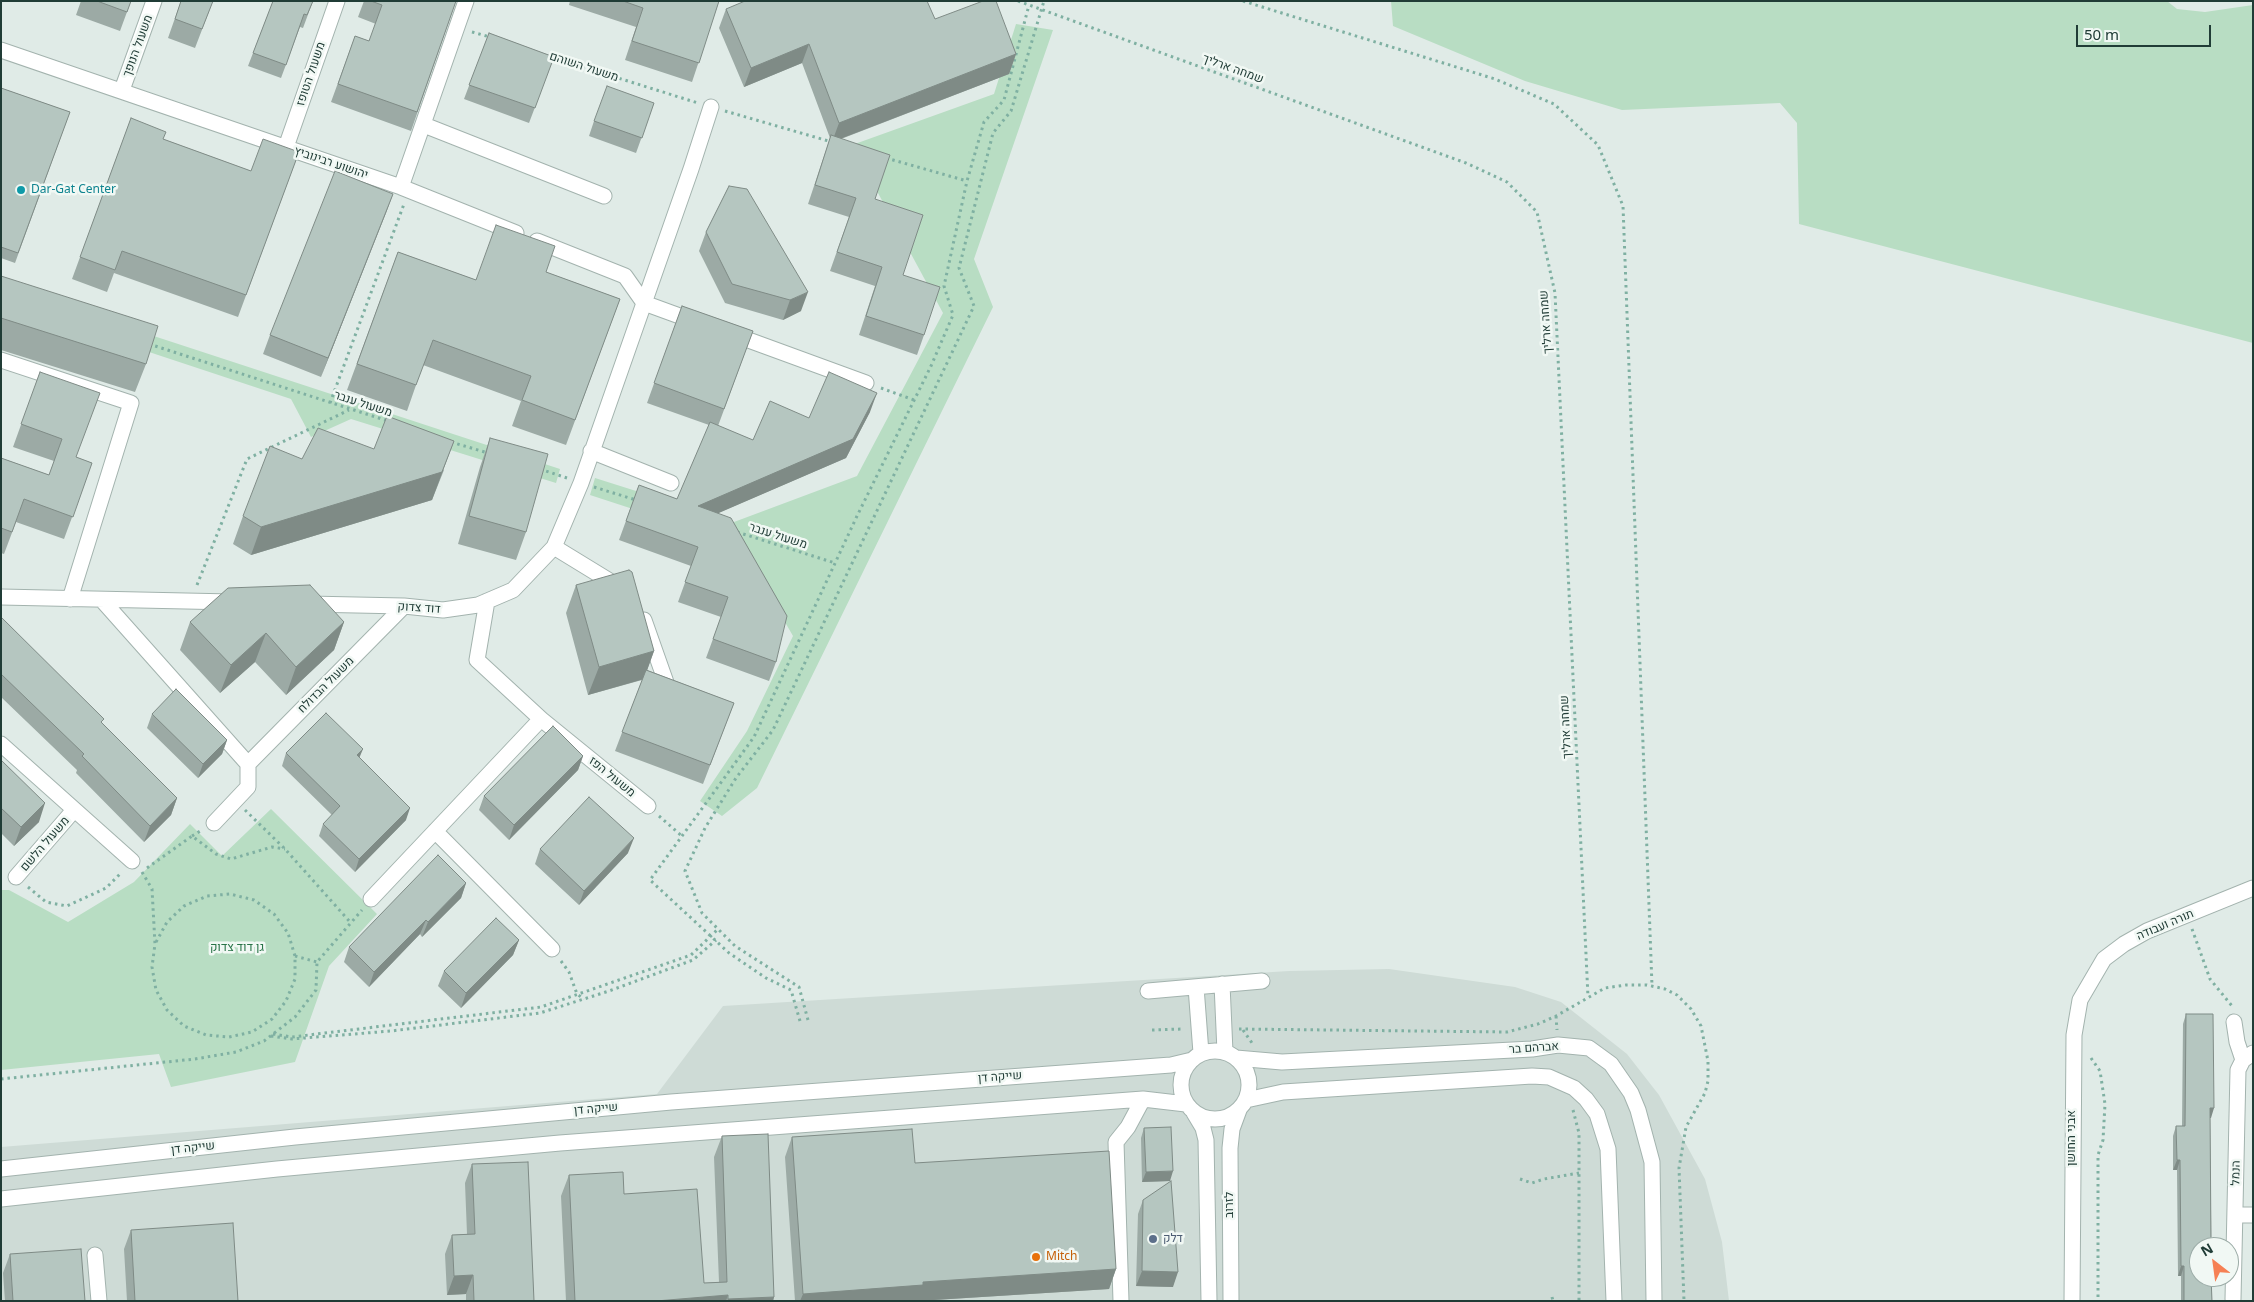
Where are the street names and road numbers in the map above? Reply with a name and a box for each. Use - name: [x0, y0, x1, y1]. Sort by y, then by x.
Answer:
- street label: משעול הנופך: [120, 13, 156, 79]
- street label: משעול הטופז: [293, 40, 329, 108]
- street label: משעול השוהם: [548, 49, 620, 85]
- street label: שמחה ארליך: [1201, 51, 1265, 87]
- street label: יהושוע רבינוביץ: [292, 144, 370, 182]
- street label: שמחה ארליך: [1537, 290, 1555, 354]
- street label: משעול ענבר: [332, 388, 394, 420]
- street label: משעול ענבר: [747, 520, 809, 552]
- street label: דוד צדוק: [397, 599, 441, 617]
- street label: משעול הבדולח: [295, 654, 357, 716]
- street label: שמחה ארליך: [1557, 695, 1575, 759]
- street label: משעול הפז: [586, 754, 638, 800]
- street label: משעול הלשם: [17, 814, 73, 874]
- street label: תורה ועבודה: [2134, 907, 2196, 943]
- street label: אברהם בר: [1509, 1039, 1559, 1057]
- street label: שייקה דן: [977, 1068, 1023, 1086]
- street label: שייקה דן: [573, 1100, 619, 1118]
- street label: אבני החושן: [2065, 1110, 2079, 1166]
- street label: שייקה דן: [170, 1139, 216, 1157]
- street label: הנמל: [2229, 1160, 2243, 1186]
- street label: לזרוב: [1223, 1192, 1237, 1218]

